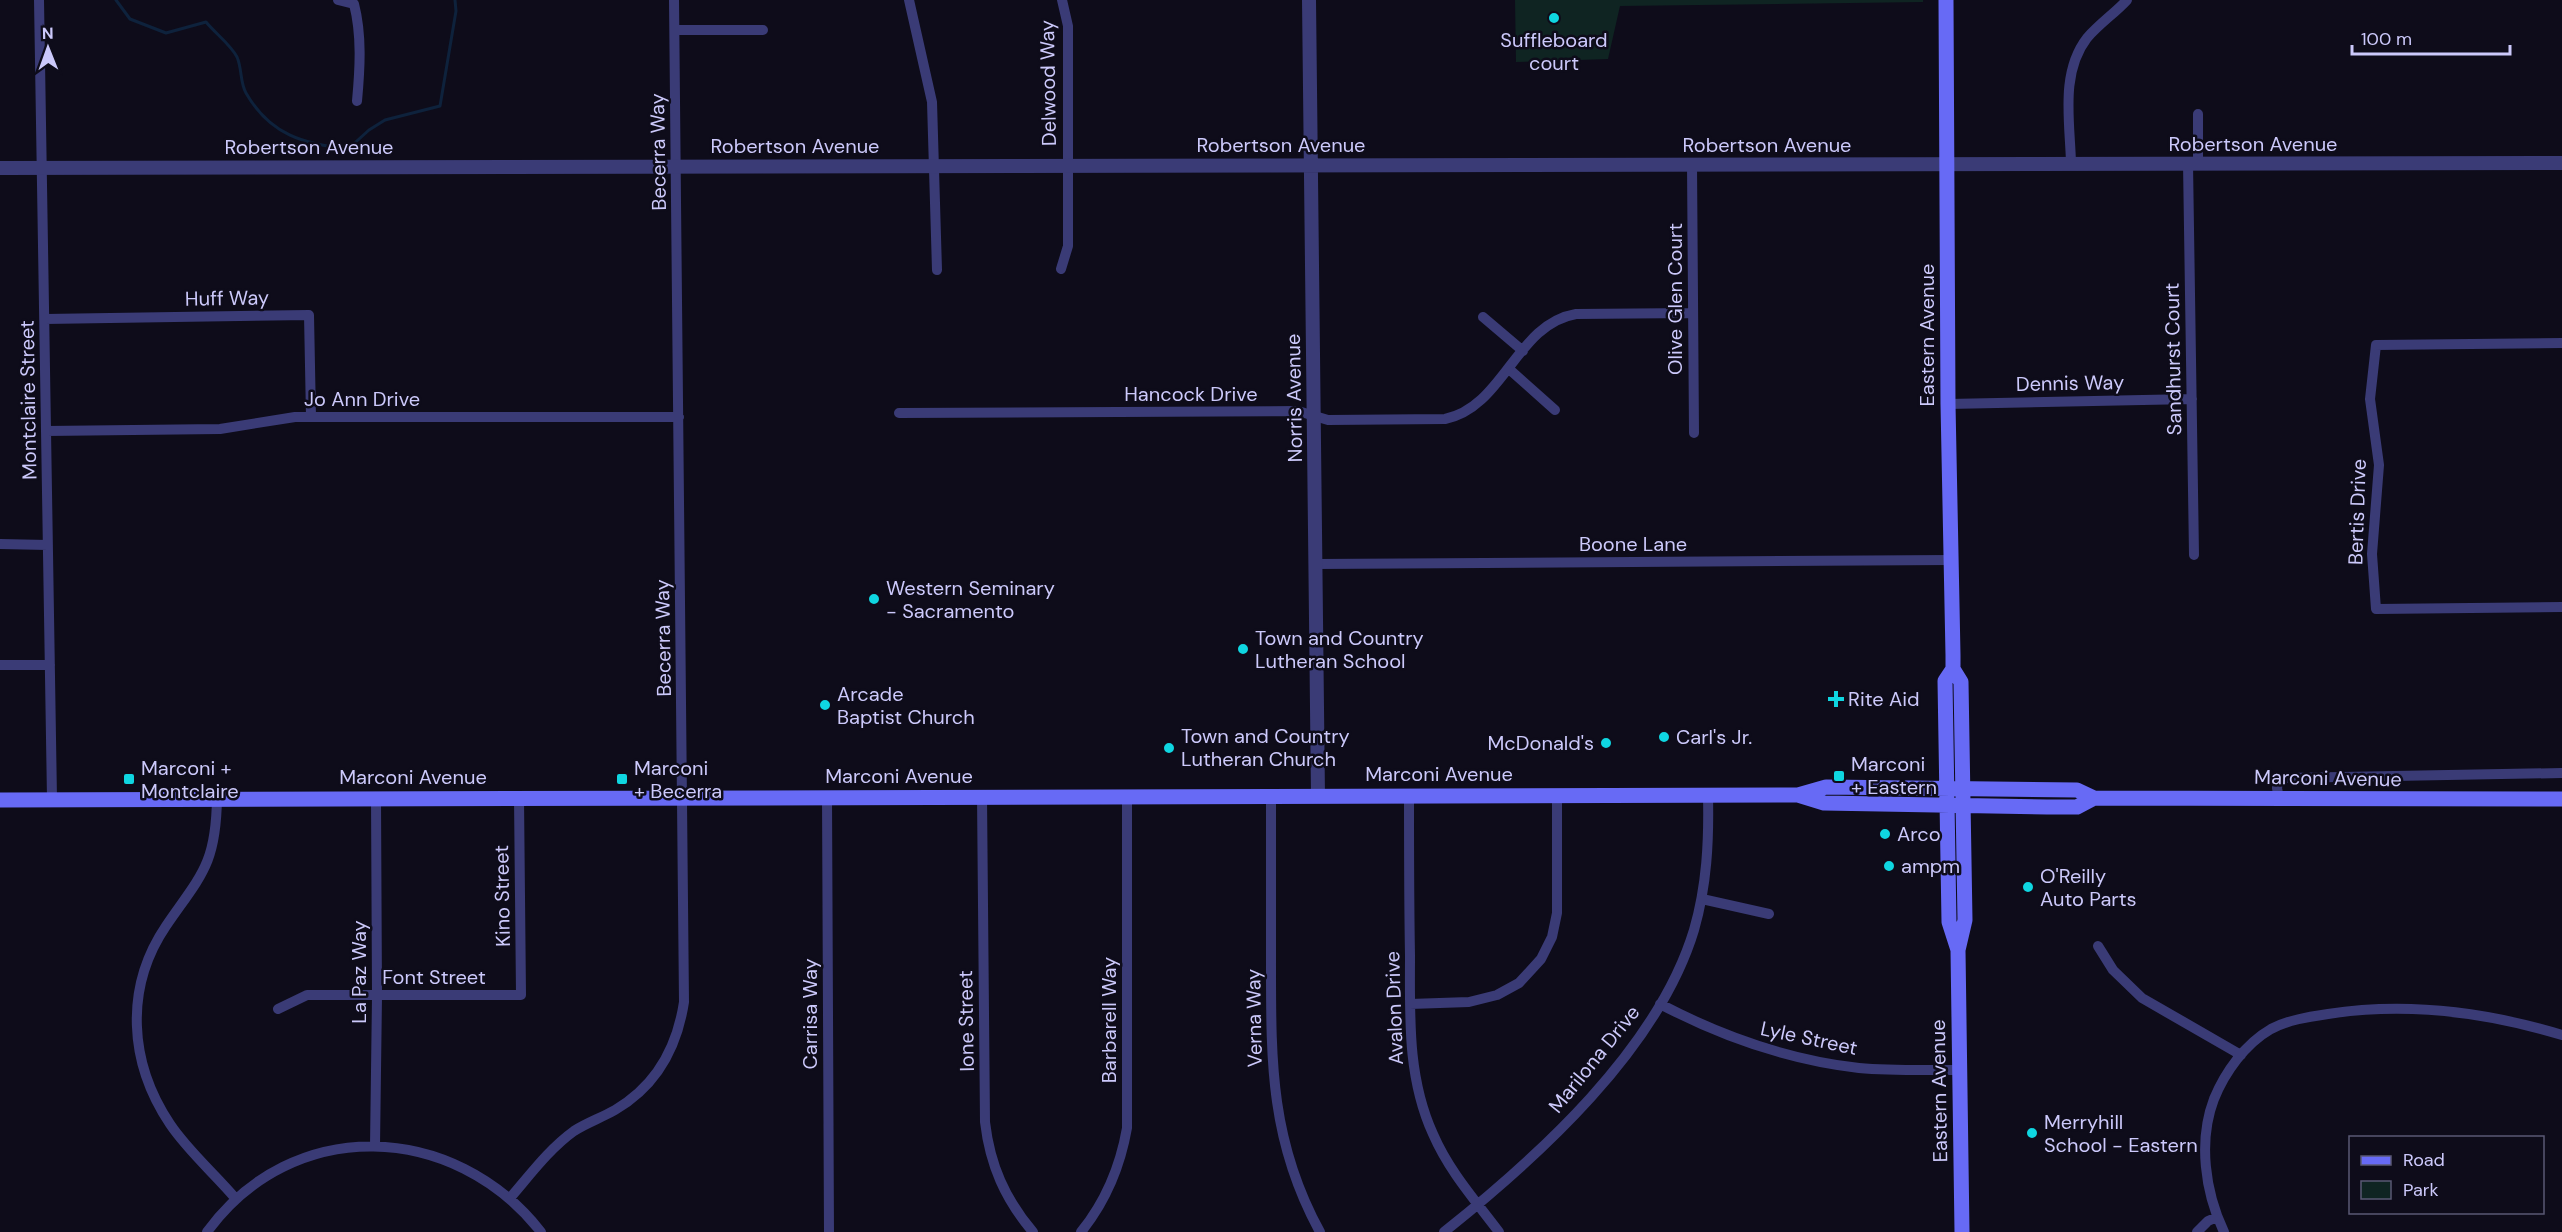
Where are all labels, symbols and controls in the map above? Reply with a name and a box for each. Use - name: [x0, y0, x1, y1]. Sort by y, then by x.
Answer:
- marker: Suffleboard court: [1547, 11, 1561, 25]
- north arrow: [18, 18, 78, 78]
- scale bar: [2352, 18, 2510, 56]
- street label: Delwood Way: [1034, 20, 1062, 146]
- text: N: [42, 23, 54, 44]
- place label: Suffleboard court: [1500, 27, 1608, 76]
- text: 100 m: [2361, 27, 2412, 51]
- street label: Becerra Way: [644, 93, 672, 211]
- street label: Robertson Avenue: [2169, 131, 2337, 157]
- street label: Robertson Avenue: [1197, 132, 1365, 158]
- street label: Robertson Avenue: [1683, 132, 1851, 158]
- street label: Robertson Avenue: [711, 133, 879, 159]
- street label: Robertson Avenue: [225, 134, 393, 160]
- street label: Olive Glen Court: [1662, 223, 1688, 375]
- street label: Eastern Avenue: [1914, 264, 1940, 406]
- street label: Sandhurst Court: [2159, 282, 2187, 435]
- street label: Huff Way: [185, 284, 269, 312]
- street label: Montclaire Street: [14, 320, 42, 480]
- street label: Norris Avenue: [1280, 333, 1308, 463]
- street label: Dennis Way: [2016, 369, 2124, 397]
- street label: Hancock Drive: [1124, 381, 1258, 407]
- street label: Jo Ann Drive: [304, 386, 420, 412]
- street label: Bertis Drive: [2342, 458, 2372, 566]
- street label: Boone Lane: [1579, 531, 1687, 557]
- place label: Western Seminary - Sacramento: [886, 575, 1055, 624]
- street label: Becerra Way: [649, 579, 677, 697]
- marker: Western Seminary - Sacramento: [867, 592, 881, 606]
- place label: Town and Country Lutheran School: [1255, 625, 1424, 674]
- marker: Town and Country Lutheran School: [1236, 642, 1250, 656]
- place label: Arcade Baptist Church: [837, 681, 975, 730]
- place label: Rite Aid: [1848, 686, 1920, 712]
- marker: Rite Aid: [1829, 692, 1843, 706]
- marker: Arcade Baptist Church: [818, 698, 832, 712]
- place label: Town and Country Lutheran Church: [1181, 723, 1350, 772]
- place label: Carl's Jr.: [1676, 724, 1752, 750]
- place label: McDonald's: [1488, 730, 1594, 756]
- marker: Carl's Jr.: [1657, 730, 1671, 744]
- marker: McDonald's: [1599, 736, 1613, 750]
- marker: Town and Country Lutheran Church: [1162, 741, 1176, 755]
- place label: Marconi + Eastern: [1851, 751, 1937, 800]
- place label: Marconi + Montclaire: [141, 755, 239, 804]
- place label: Marconi + Becerra: [634, 755, 722, 804]
- street label: Marconi Avenue: [1365, 761, 1513, 787]
- street label: Marconi Avenue: [825, 763, 973, 789]
- street label: Marconi Avenue: [339, 764, 487, 790]
- street label: Marconi Avenue: [2254, 764, 2402, 792]
- marker: Marconi + Eastern: [1832, 769, 1846, 783]
- marker: Marconi + Montclaire: [122, 772, 136, 786]
- marker: Marconi + Becerra: [615, 772, 629, 786]
- place label: Arco: [1897, 821, 1941, 847]
- marker: Arco: [1878, 827, 1892, 841]
- street label: Kino Street: [488, 845, 516, 947]
- place label: ampm: [1901, 853, 1960, 879]
- marker: ampm: [1882, 859, 1896, 873]
- place label: O'Reilly Auto Parts: [2040, 863, 2137, 912]
- marker: O'Reilly Auto Parts: [2021, 880, 2035, 894]
- street label: La Paz Way: [346, 920, 372, 1024]
- street label: Avalon Drive: [1379, 951, 1409, 1065]
- street label: Barbarell Way: [1096, 957, 1122, 1083]
- street label: Carrisa Way: [797, 958, 823, 1070]
- street label: Font Street: [382, 964, 486, 990]
- street label: Verna Way: [1240, 968, 1268, 1068]
- street label: Ione Street: [952, 970, 980, 1072]
- street label: Marilona Drive: [1543, 1000, 1645, 1118]
- street label: Lyle Street: [1758, 1015, 1860, 1061]
- street label: Eastern Avenue: [1925, 1019, 1953, 1163]
- place label: Merryhill School - Eastern: [2044, 1109, 2198, 1158]
- marker: Merryhill School - Eastern: [2025, 1126, 2039, 1140]
- legend: [2349, 1136, 2544, 1214]
- text: Road: [2403, 1148, 2445, 1172]
- text: Park: [2403, 1178, 2439, 1202]

